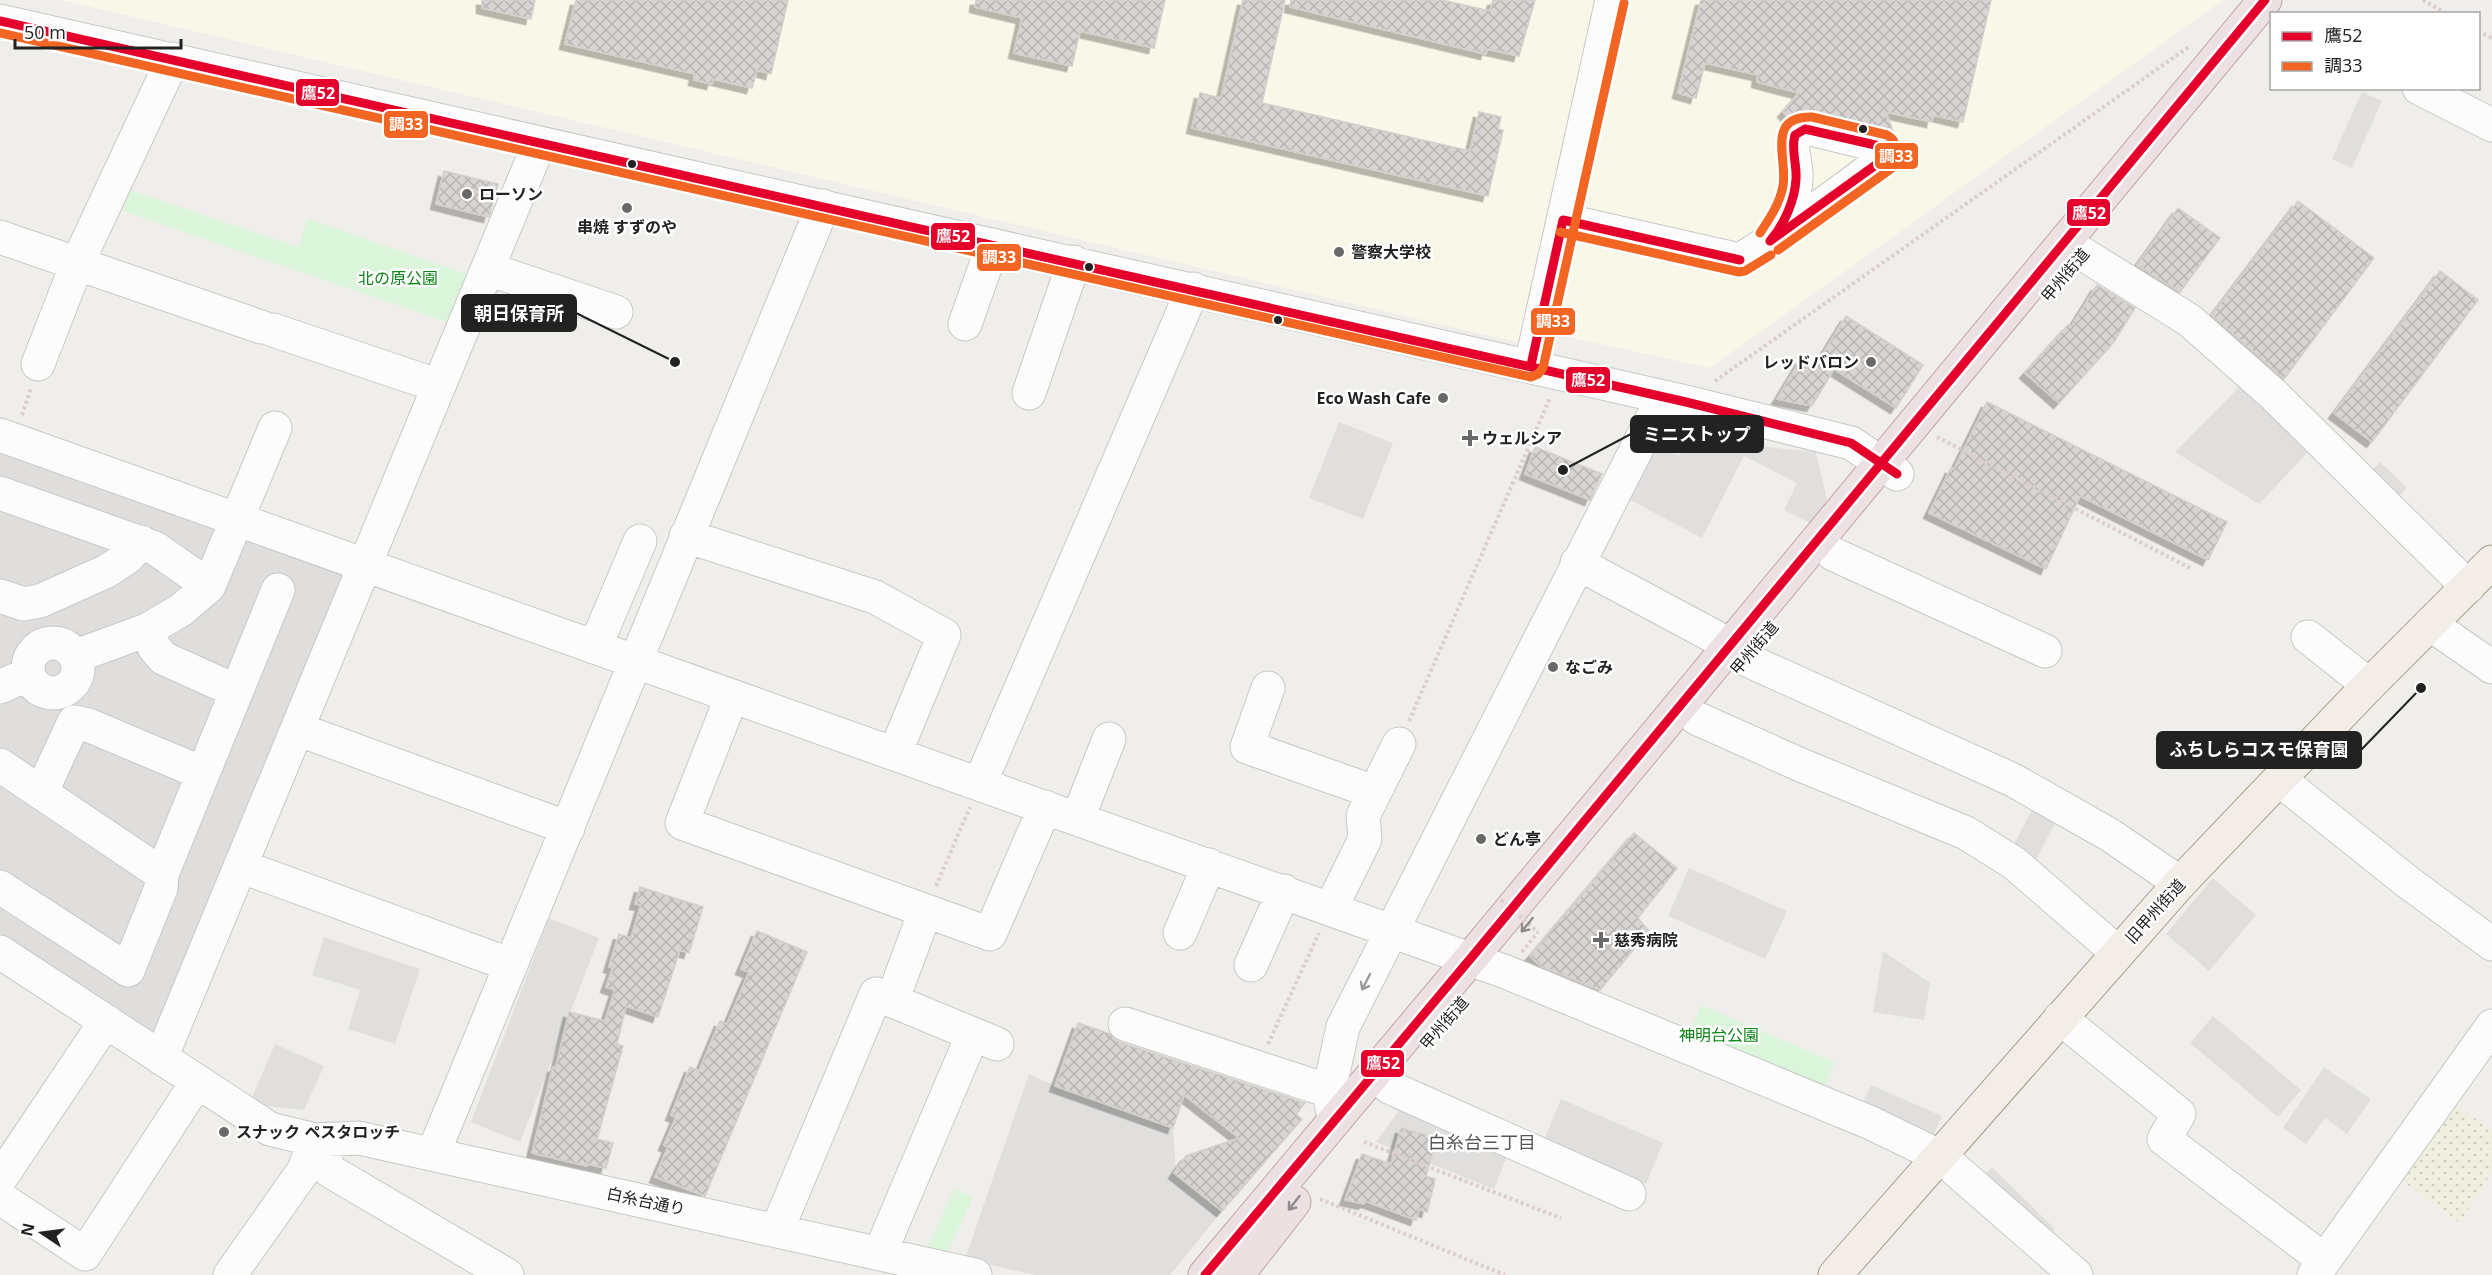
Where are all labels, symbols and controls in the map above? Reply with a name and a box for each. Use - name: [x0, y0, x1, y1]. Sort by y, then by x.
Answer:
- scale bar: [15, 12, 182, 50]
- legend: [2270, 12, 2480, 90]
- text: 50 m: [24, 20, 66, 44]
- text: 鷹52: [2324, 23, 2363, 47]
- text: 調33: [2324, 53, 2363, 77]
- line badge: 鷹52: [295, 78, 340, 107]
- text: 鷹52: [301, 82, 335, 104]
- line badge: 調33: [383, 110, 429, 139]
- text: 調33: [389, 113, 423, 135]
- unlabelled marker: [1857, 123, 1869, 135]
- line badge: 調33: [1874, 142, 1919, 170]
- text: 調33: [1879, 145, 1913, 167]
- unlabelled marker: [626, 158, 638, 170]
- place label: ローソン: [479, 183, 543, 205]
- marker: ローソン: [460, 187, 474, 201]
- line badge: 鷹52: [2066, 198, 2111, 227]
- marker: 串焼 すずのや: [620, 201, 634, 215]
- text: 鷹52: [2072, 202, 2106, 224]
- place label: 串焼 すずのや: [577, 216, 677, 238]
- line badge: 鷹52: [930, 222, 976, 251]
- text: 鷹52: [936, 225, 970, 247]
- place label: 警察大学校: [1351, 241, 1431, 263]
- line badge: 調33: [976, 243, 1022, 272]
- street label: 甲州街道: [2036, 243, 2094, 307]
- marker: 警察大学校: [1332, 245, 1346, 259]
- text: 調33: [982, 246, 1016, 268]
- unlabelled marker: [1083, 261, 1095, 273]
- park label: 北の原公園: [358, 267, 438, 289]
- callout: 朝日保育所: [462, 295, 576, 331]
- text: 朝日保育所: [474, 301, 564, 325]
- line badge: 調33: [1530, 307, 1576, 336]
- text: 調33: [1536, 310, 1570, 332]
- unlabelled marker: [1272, 314, 1284, 326]
- place label: レッドバロン: [1763, 351, 1859, 373]
- marker: レッドバロン: [1864, 355, 1878, 369]
- line badge: 鷹52: [1565, 366, 1611, 394]
- text: 鷹52: [1571, 369, 1605, 391]
- place label: Eco Wash Cafe: [1316, 387, 1431, 409]
- marker: Eco Wash Cafe: [1436, 391, 1450, 405]
- callout: ミニストップ: [1631, 416, 1763, 452]
- text: ミニストップ: [1643, 422, 1751, 446]
- place label: ウェルシア: [1482, 427, 1562, 449]
- marker: ウェルシア: [1463, 431, 1477, 445]
- street label: 甲州街道: [1725, 616, 1783, 680]
- place label: なごみ: [1565, 656, 1613, 678]
- marker: なごみ: [1546, 660, 1560, 674]
- callout: ふちしらコスモ保育園: [2157, 732, 2361, 768]
- text: ふちしらコスモ保育園: [2169, 737, 2349, 761]
- place label: どん亭: [1493, 828, 1541, 850]
- marker: どん亭: [1474, 832, 1488, 846]
- street label: 旧甲州街道: [2120, 874, 2190, 948]
- one-way arrow: [1520, 917, 1533, 933]
- place label: 慈秀病院: [1614, 929, 1678, 951]
- marker: 慈秀病院: [1592, 931, 1610, 949]
- one-way arrow: [1360, 973, 1372, 990]
- street label: 甲州街道: [1415, 992, 1473, 1054]
- park label: 神明台公園: [1679, 1024, 1759, 1046]
- line badge: 鷹52: [1360, 1049, 1405, 1078]
- text: 鷹52: [1366, 1052, 1400, 1074]
- place label: スナック ペスタロッチ: [236, 1121, 400, 1143]
- marker: スナック ペスタロッチ: [217, 1125, 231, 1139]
- district label: 白糸台三丁目: [1428, 1130, 1536, 1154]
- street label: 白糸台通り: [605, 1182, 687, 1220]
- one-way arrow: [1287, 1195, 1300, 1211]
- north arrow: [12, 1203, 72, 1263]
- text: N: [15, 1221, 40, 1238]

